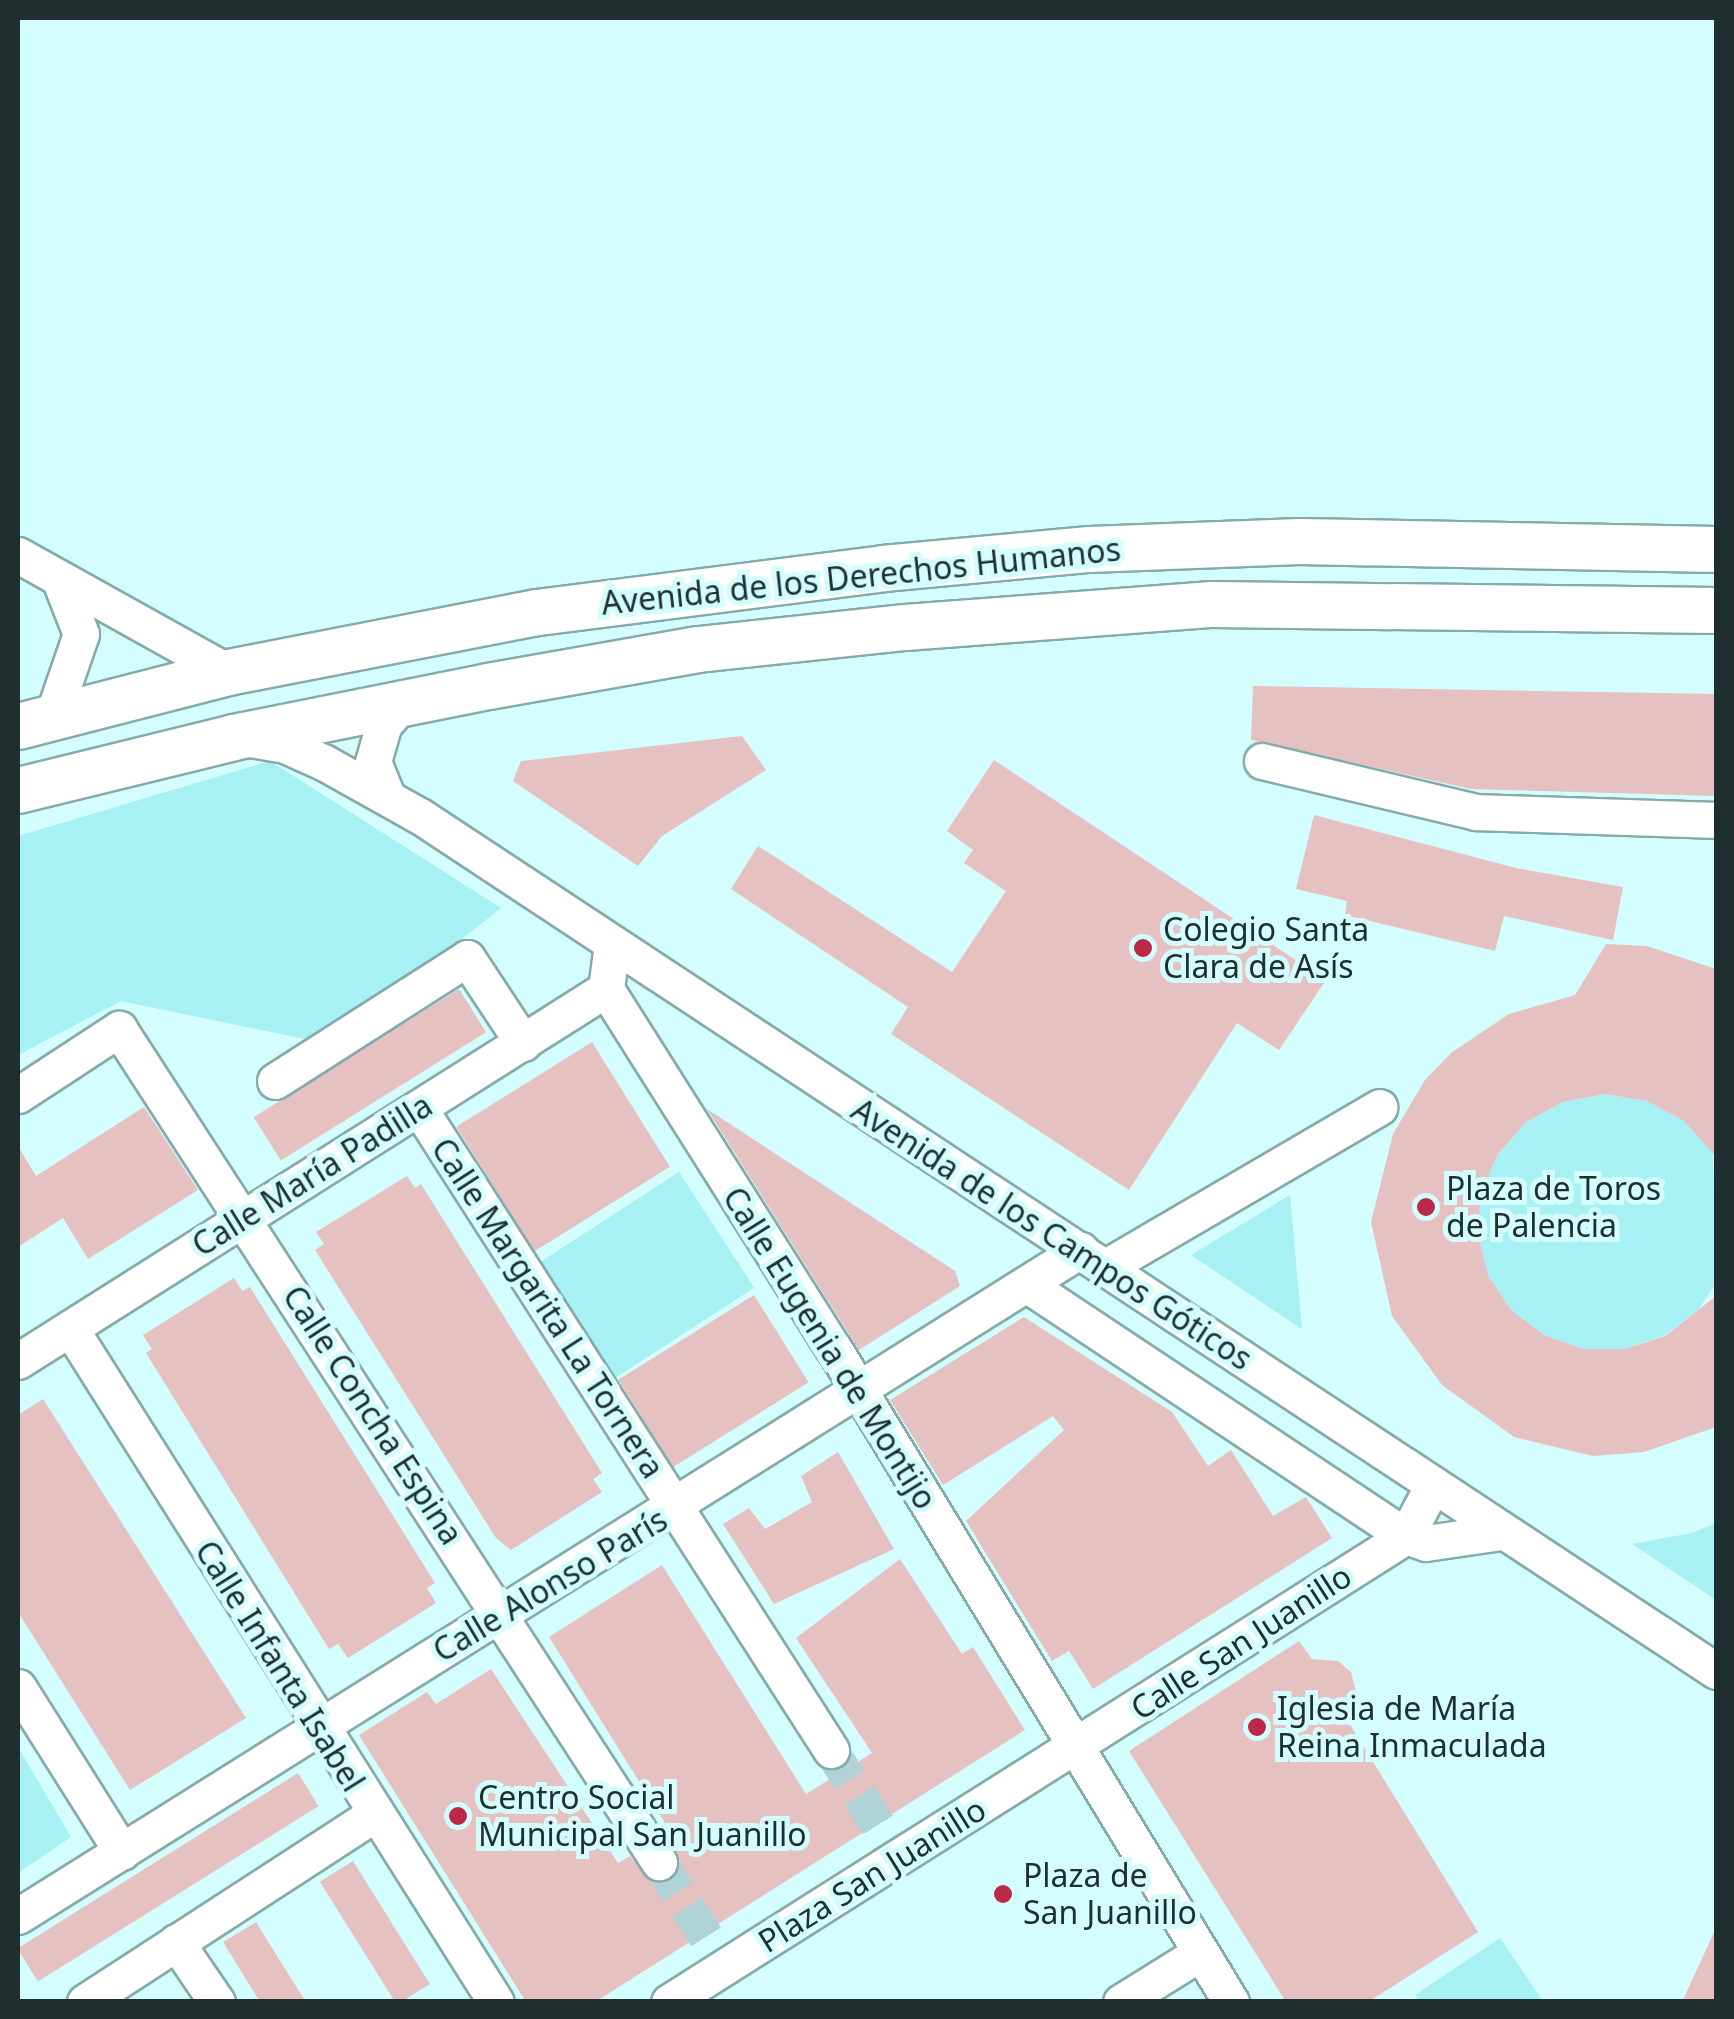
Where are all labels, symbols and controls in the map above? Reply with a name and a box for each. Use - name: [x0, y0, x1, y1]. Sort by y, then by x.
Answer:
- street label: Avenida de los Derechos Humanos: [599, 530, 1123, 622]
- place label: Colegio Santa Clara de Asís: [1163, 911, 1369, 986]
- marker: Colegio Santa Clara de Asís: [1132, 937, 1154, 959]
- street label: Calle María Padilla: [185, 1086, 439, 1264]
- street label: Avenida de los Campos Góticos: [845, 1090, 1259, 1378]
- street label: Calle Margarita La Tornera: [424, 1131, 672, 1485]
- place label: Plaza de Toros de Palencia: [1446, 1170, 1661, 1245]
- street label: Calle Eugenia de Montijo: [715, 1180, 945, 1516]
- marker: Plaza de Toros de Palencia: [1415, 1196, 1437, 1218]
- street label: Calle Concha Espina: [275, 1278, 471, 1552]
- street label: Calle Alonso París: [426, 1500, 674, 1670]
- street label: Calle Infanta Isabel: [187, 1534, 373, 1798]
- street label: Calle San Juanillo: [1124, 1556, 1358, 1728]
- place label: Iglesia de María Reina Inmaculada: [1277, 1690, 1547, 1765]
- marker: Iglesia de María Reina Inmaculada: [1246, 1716, 1268, 1738]
- place label: Centro Social Municipal San Juanillo: [478, 1779, 807, 1854]
- street label: Plaza San Juanillo: [751, 1790, 993, 1960]
- marker: Centro Social Municipal San Juanillo: [447, 1805, 469, 1827]
- place label: Plaza de San Juanillo: [1023, 1857, 1197, 1932]
- marker: Plaza de San Juanillo: [992, 1883, 1014, 1905]

